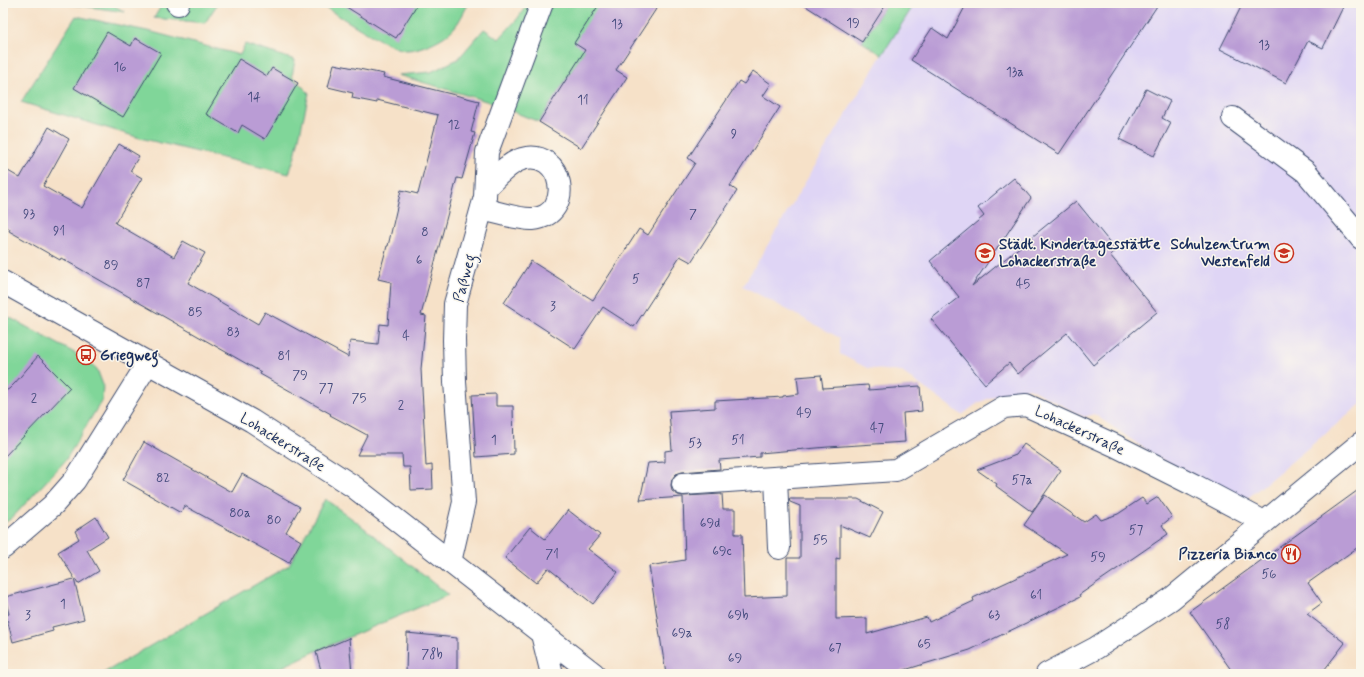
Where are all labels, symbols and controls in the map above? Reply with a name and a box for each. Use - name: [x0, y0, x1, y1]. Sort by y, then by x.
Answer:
- house number: 19: [846, 15, 860, 32]
- house number: 13: [611, 16, 623, 33]
- house number: 13: [1258, 37, 1270, 54]
- house number: 16: [113, 59, 127, 76]
- house number: 13a: [1006, 64, 1024, 81]
- house number: 14: [247, 89, 261, 106]
- house number: 11: [577, 92, 589, 109]
- house number: 12: [448, 117, 460, 134]
- house number: 9: [731, 126, 737, 143]
- house number: 93: [23, 206, 35, 223]
- house number: 7: [689, 206, 697, 223]
- house number: 91: [53, 223, 65, 240]
- house number: 8: [421, 224, 429, 241]
- place label: Städt. Kindertagesstätte Lohackerstraße: [999, 235, 1161, 272]
- place label: Schulzentrum Westenfeld: [1171, 235, 1270, 272]
- school or university icon: Städt. Kindertagesstätte Lohackerstraße: [974, 242, 996, 264]
- school or university icon: Schulzentrum Westenfeld: [1273, 242, 1295, 264]
- house number: 6: [416, 252, 423, 269]
- street label: Paßweg: [449, 252, 482, 305]
- house number: 89: [103, 257, 119, 274]
- house number: 5: [632, 271, 640, 288]
- house number: 87: [136, 275, 150, 292]
- house number: 45: [1016, 276, 1030, 293]
- house number: 3: [550, 298, 556, 315]
- house number: 85: [188, 304, 202, 321]
- house number: 83: [227, 324, 240, 341]
- house number: 4: [402, 328, 410, 345]
- bus stop icon: Griegweg: [75, 344, 97, 366]
- place label: Griegweg: [100, 346, 158, 368]
- house number: 81: [278, 348, 290, 365]
- house number: 79: [292, 367, 308, 384]
- house number: 77: [319, 380, 334, 397]
- house number: 2: [31, 390, 38, 407]
- house number: 75: [352, 390, 366, 407]
- house number: 2: [398, 397, 405, 414]
- street label: Lohackerstraße: [1031, 401, 1128, 461]
- house number: 49: [796, 405, 812, 422]
- street label: Lohackerstraße: [236, 409, 329, 477]
- house number: 47: [870, 420, 885, 437]
- house number: 1: [491, 432, 497, 449]
- house number: 51: [731, 432, 745, 449]
- house number: 53: [688, 435, 702, 452]
- house number: 82: [156, 470, 170, 487]
- house number: 57a: [1011, 472, 1033, 489]
- house number: 80a: [229, 505, 251, 522]
- house number: 80: [267, 512, 281, 529]
- house number: 69d: [700, 515, 720, 532]
- house number: 57: [1129, 522, 1144, 539]
- house number: 55: [813, 532, 827, 549]
- house number: 69c: [712, 543, 732, 560]
- restaurant icon: Pizzeria Bianco: [1280, 543, 1302, 565]
- place label: Pizzeria Bianco: [1179, 545, 1278, 565]
- house number: 71: [545, 546, 559, 563]
- house number: 59: [1090, 549, 1106, 566]
- house number: 56: [1262, 566, 1277, 583]
- house number: 61: [1030, 587, 1042, 604]
- house number: 1: [60, 596, 66, 613]
- house number: 3: [25, 607, 31, 624]
- house number: 69b: [728, 607, 748, 624]
- house number: 63: [988, 607, 1001, 624]
- house number: 58: [1216, 616, 1230, 633]
- house number: 69a: [671, 625, 693, 642]
- house number: 65: [917, 636, 931, 653]
- house number: 67: [828, 640, 842, 657]
- house number: 78b: [421, 646, 443, 663]
- house number: 69: [728, 650, 742, 667]

